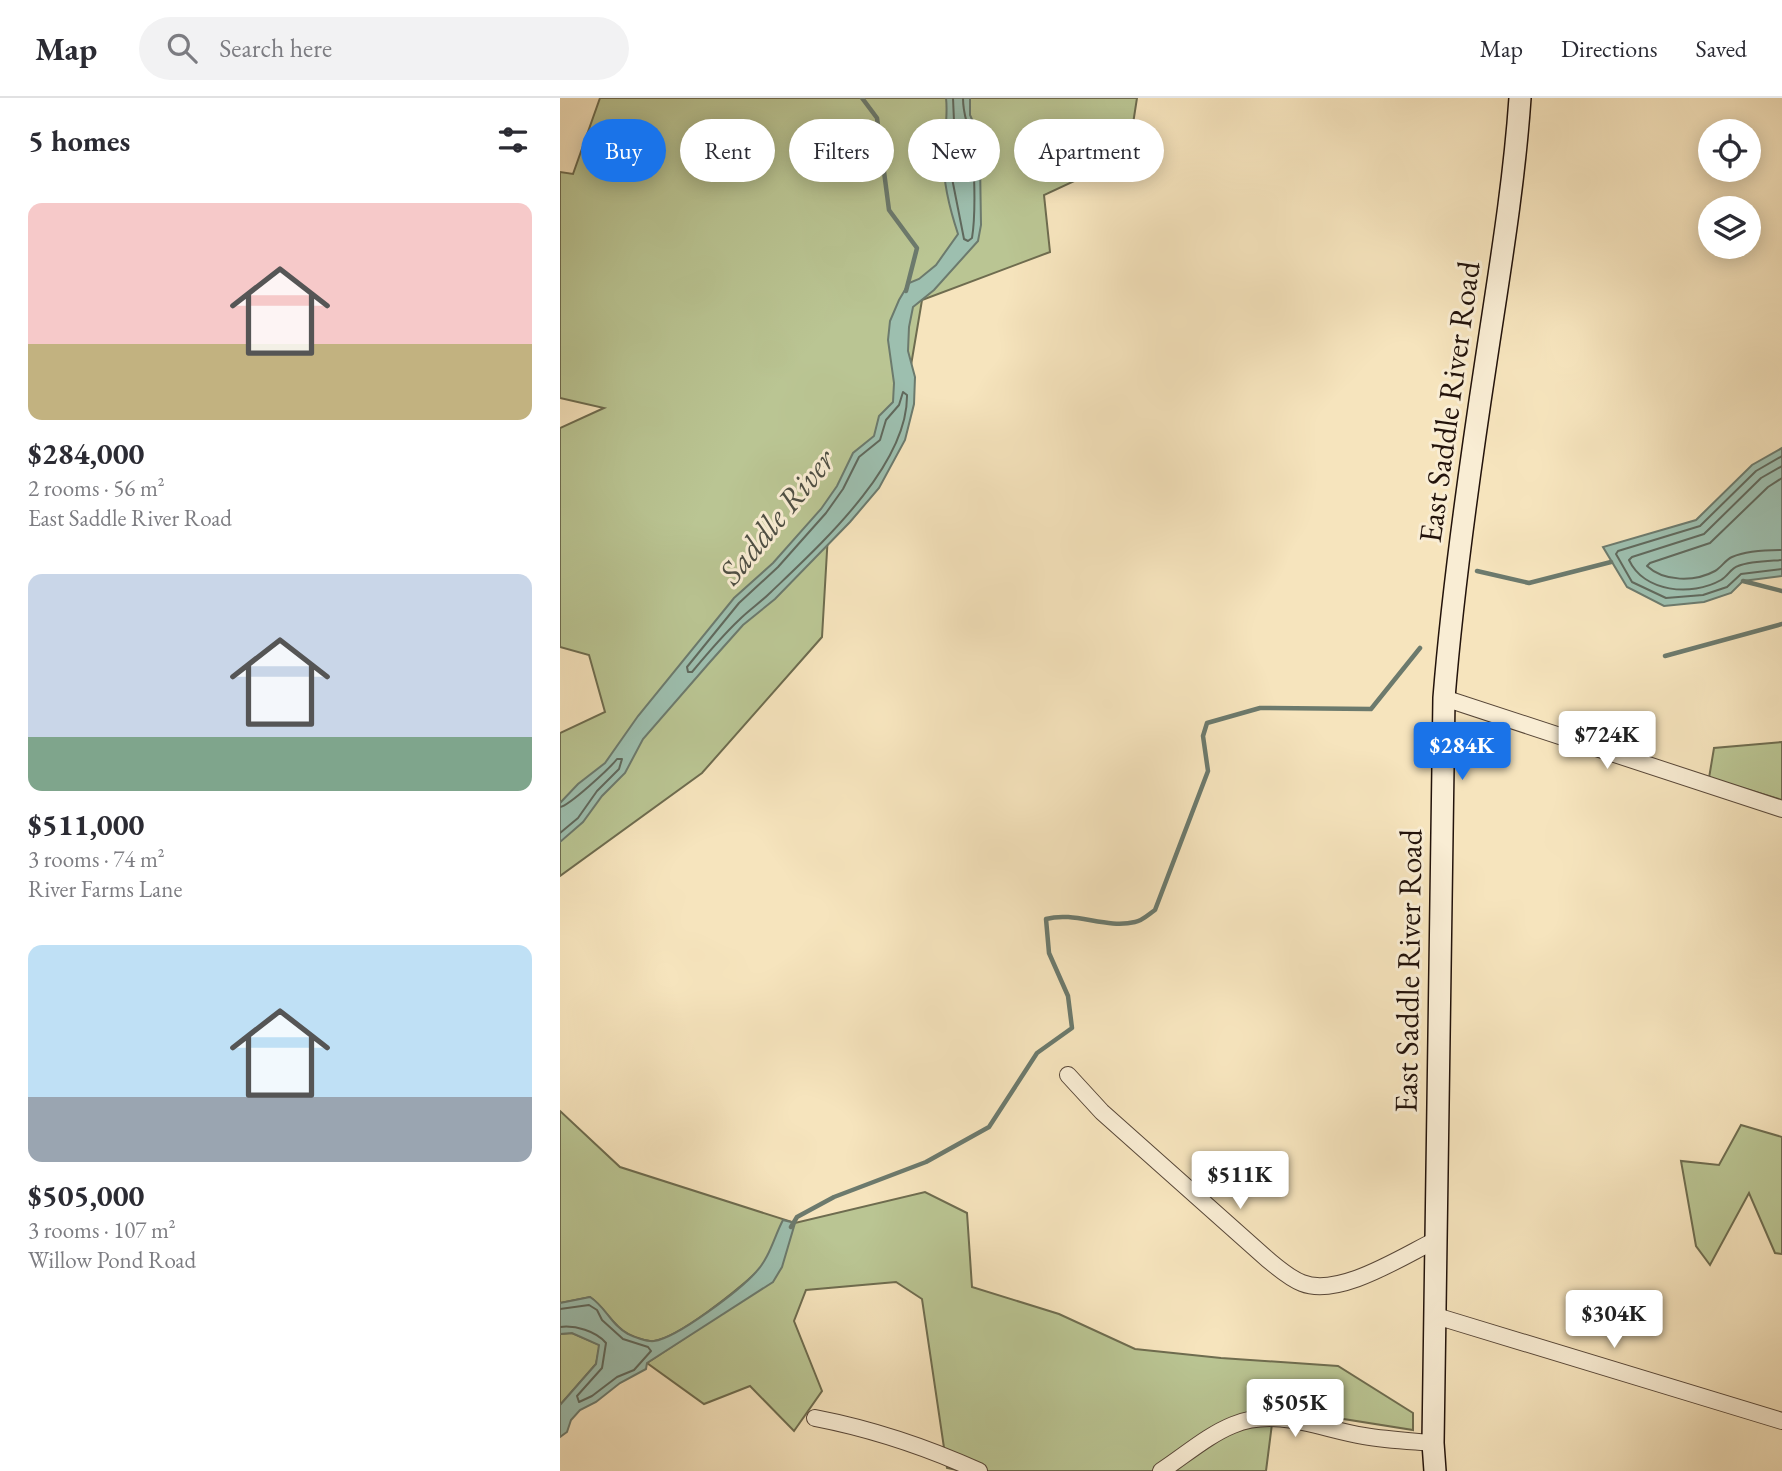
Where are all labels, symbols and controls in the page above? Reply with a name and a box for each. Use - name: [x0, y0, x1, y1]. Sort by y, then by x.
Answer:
- search box: [139, 17, 629, 80]
- text: Map: [35, 27, 97, 70]
- icon: search: [163, 29, 201, 67]
- text: Search here: [219, 31, 332, 65]
- text: Map: [1480, 33, 1523, 64]
- text: Directions: [1561, 33, 1658, 64]
- text: Saved: [1696, 33, 1747, 64]
- chip: Buy: [581, 119, 666, 182]
- chip: Rent: [680, 119, 775, 182]
- chip: Filters: [789, 119, 894, 182]
- chip: New: [908, 119, 1000, 182]
- chip: Apartment: [1014, 119, 1164, 182]
- map controls: [1698, 119, 1761, 259]
- button: locate: [1698, 119, 1761, 182]
- text: 5 homes: [28, 121, 130, 160]
- icon: filters: [494, 121, 532, 159]
- button: layers: [1698, 196, 1761, 259]
- icon: home: [217, 248, 343, 374]
- street label: East Saddle River Road: [1408, 258, 1490, 545]
- text: $284,000: [28, 434, 144, 473]
- water label: Saddle River: [708, 439, 845, 594]
- text: 2 rooms · 56 m²: [28, 473, 165, 503]
- text: East Saddle River Road: [28, 503, 232, 533]
- icon: home: [217, 619, 343, 745]
- pin: $724K: [1558, 712, 1656, 771]
- text: $724K: [1575, 719, 1639, 749]
- pin: $284K: [1413, 722, 1511, 782]
- text: $284K: [1430, 730, 1494, 760]
- text: $511,000: [28, 805, 144, 844]
- street label: East Saddle River Road: [1385, 828, 1431, 1113]
- text: 3 rooms · 74 m²: [28, 844, 165, 874]
- text: River Farms Lane: [28, 874, 182, 904]
- icon: home: [217, 990, 343, 1116]
- pin: $511K: [1191, 1152, 1289, 1211]
- text: $511K: [1208, 1159, 1272, 1189]
- text: $505,000: [28, 1176, 144, 1215]
- text: 3 rooms · 107 m²: [28, 1215, 176, 1245]
- text: Willow Pond Road: [28, 1245, 196, 1275]
- pin: $304K: [1565, 1290, 1663, 1350]
- text: $304K: [1582, 1298, 1646, 1328]
- pin: $505K: [1246, 1380, 1344, 1439]
- text: $505K: [1263, 1387, 1327, 1417]

